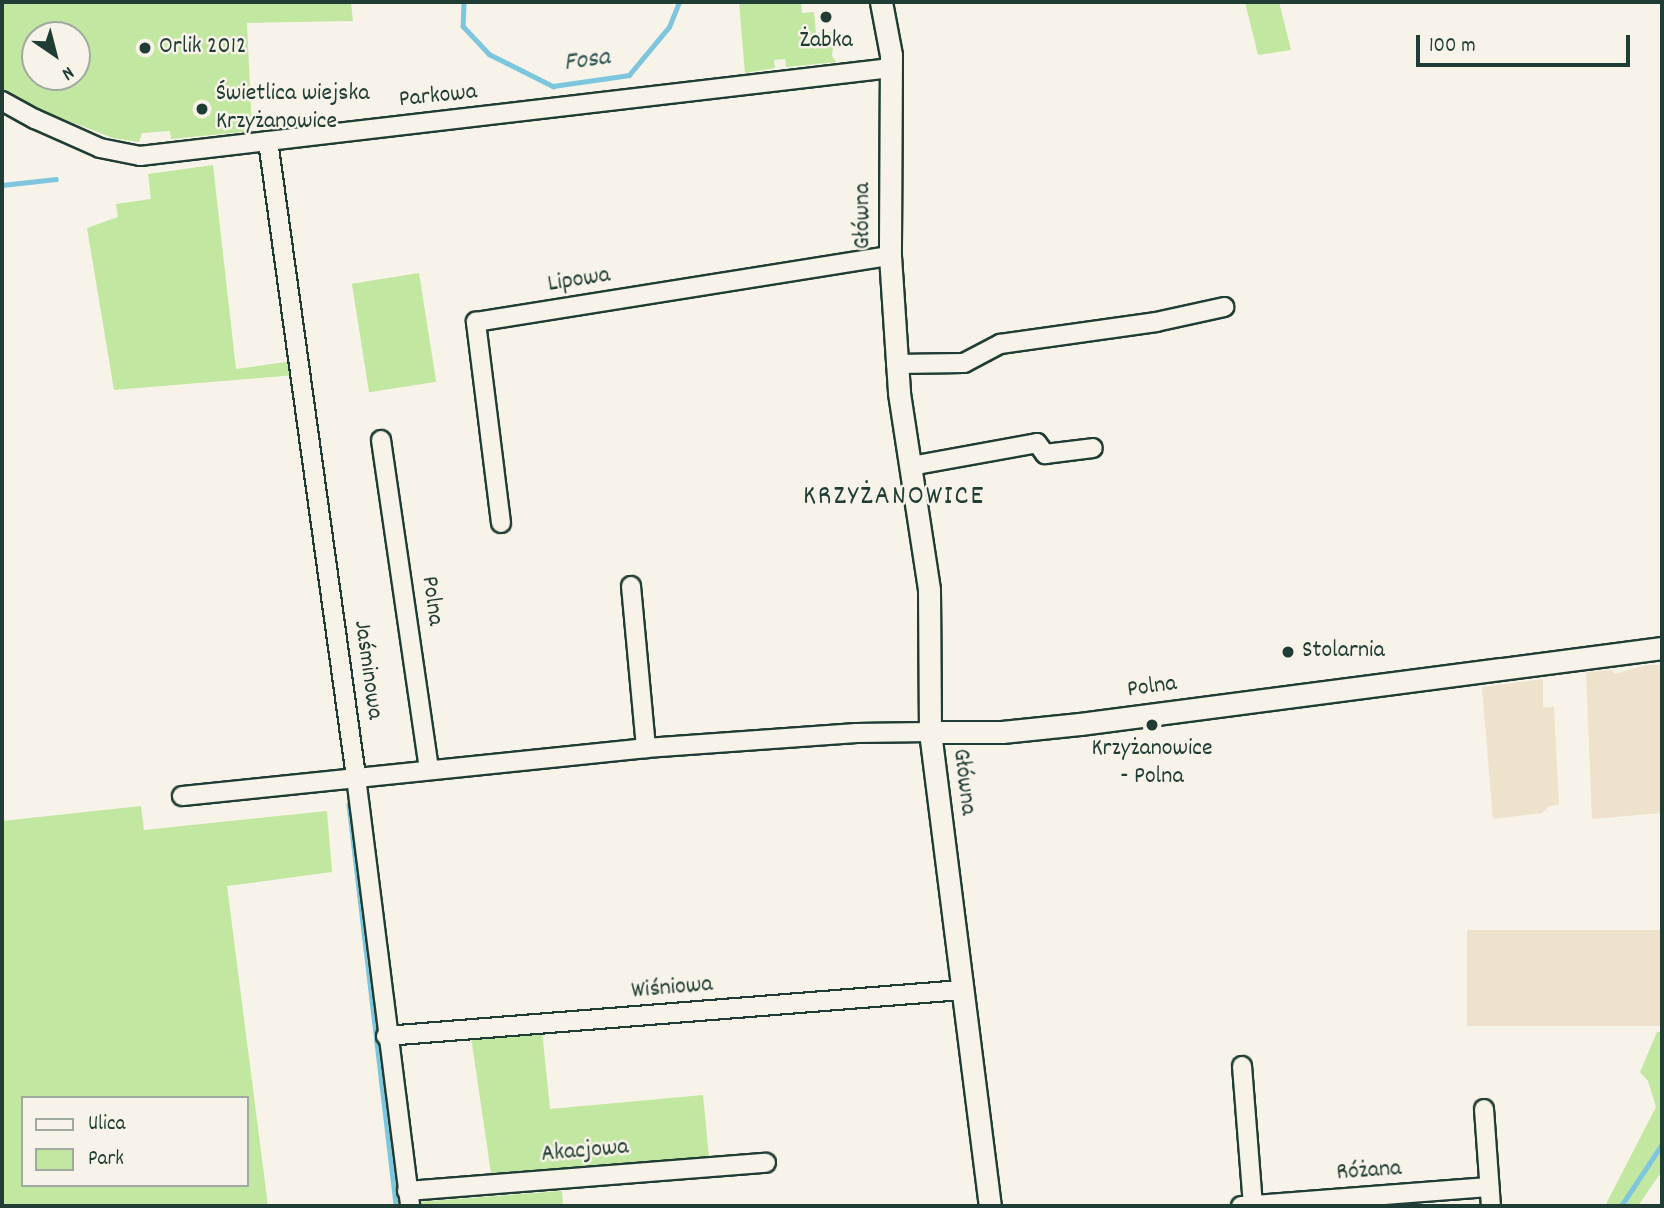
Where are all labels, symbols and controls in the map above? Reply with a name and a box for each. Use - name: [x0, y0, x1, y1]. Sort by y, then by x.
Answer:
- marker: Żabka: [818, 9, 834, 25]
- north arrow: [21, 21, 91, 91]
- scale bar: [1419, 21, 1632, 65]
- place label: Żabka: [799, 28, 853, 56]
- text: 100 m: [1429, 32, 1476, 62]
- place label: Orlik 2012: [159, 34, 246, 62]
- marker: Orlik 2012: [137, 40, 153, 56]
- water label: Fosa: [562, 42, 612, 80]
- text: N: [56, 58, 79, 86]
- street label: Parkowa: [398, 79, 478, 115]
- place label: Świetlica wiejska Krzyżanowice: [216, 81, 370, 137]
- marker: Świetlica wiejska Krzyżanowice: [194, 101, 210, 117]
- street label: Główna: [850, 183, 878, 249]
- street label: Lipowa: [546, 262, 612, 300]
- district label: KRZYŻANOWICE: [804, 481, 984, 515]
- street label: Polna: [413, 574, 449, 628]
- street label: Jaśminowa: [346, 619, 388, 721]
- place label: Stolarnia: [1302, 638, 1385, 666]
- marker: Stolarnia: [1280, 644, 1296, 660]
- street label: Polna: [1125, 670, 1179, 706]
- marker: Krzyżanowice - Polna: [1144, 717, 1160, 733]
- place label: Krzyżanowice - Polna: [1091, 736, 1213, 792]
- street label: Główna: [945, 747, 981, 817]
- street label: Wiśniowa: [630, 971, 714, 1007]
- legend: [21, 1096, 248, 1187]
- text: Ulica: [88, 1110, 125, 1140]
- street label: Akacjowa: [540, 1134, 630, 1170]
- text: Park: [88, 1145, 124, 1175]
- street label: Różana: [1336, 1155, 1402, 1189]

